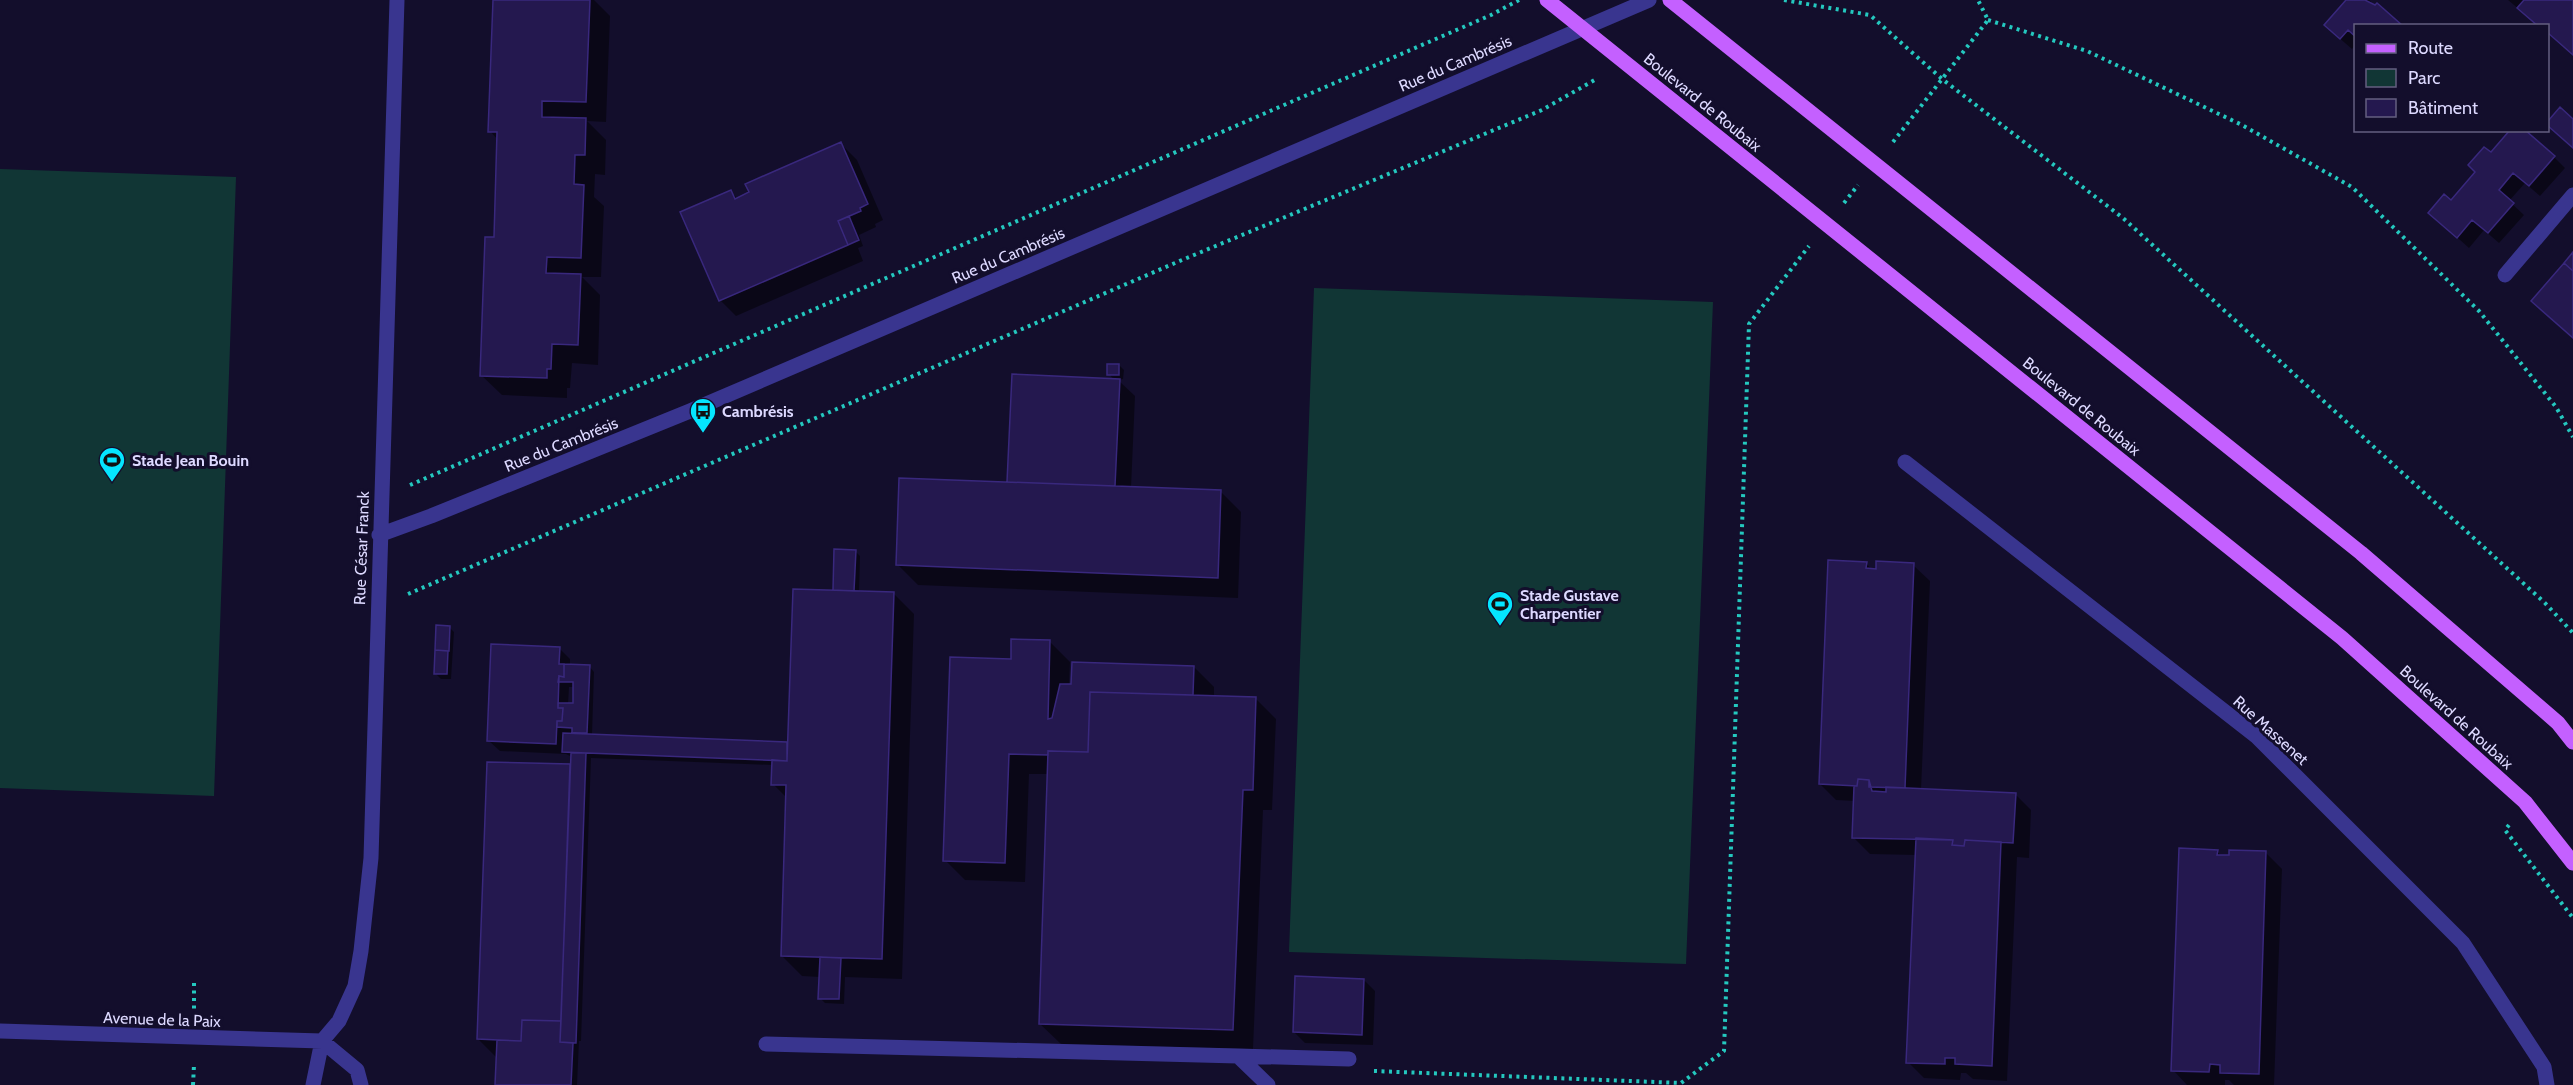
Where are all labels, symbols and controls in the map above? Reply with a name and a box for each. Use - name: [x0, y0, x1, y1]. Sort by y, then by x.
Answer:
- legend: [2354, 24, 2549, 132]
- street label: Rue du Cambrésis: [1396, 31, 1515, 96]
- text: Route: [2408, 37, 2453, 59]
- street label: Boulevard de Roubaix: [1640, 49, 1766, 156]
- text: Parc: [2408, 67, 2440, 89]
- text: Bâtiment: [2408, 97, 2478, 119]
- street label: Rue du Cambrésis: [949, 223, 1068, 288]
- street label: Boulevard de Roubaix: [2019, 353, 2145, 460]
- bus stop icon: Cambrésis: [688, 396, 718, 434]
- place label: Cambrésis: [722, 402, 794, 421]
- street label: Rue du Cambrésis: [502, 413, 621, 476]
- sports icon: Stade Jean Bouin: [97, 445, 127, 483]
- place label: Stade Jean Bouin: [132, 451, 249, 470]
- street label: Rue César Franck: [350, 490, 373, 605]
- place label: Stade Gustave Charpentier: [1520, 586, 1619, 623]
- sports icon: Stade Gustave Charpentier: [1485, 589, 1515, 627]
- street label: Boulevard de Roubaix: [2396, 661, 2518, 774]
- street label: Rue Massenet: [2229, 692, 2312, 769]
- street label: Avenue de la Paix: [103, 1008, 222, 1031]

